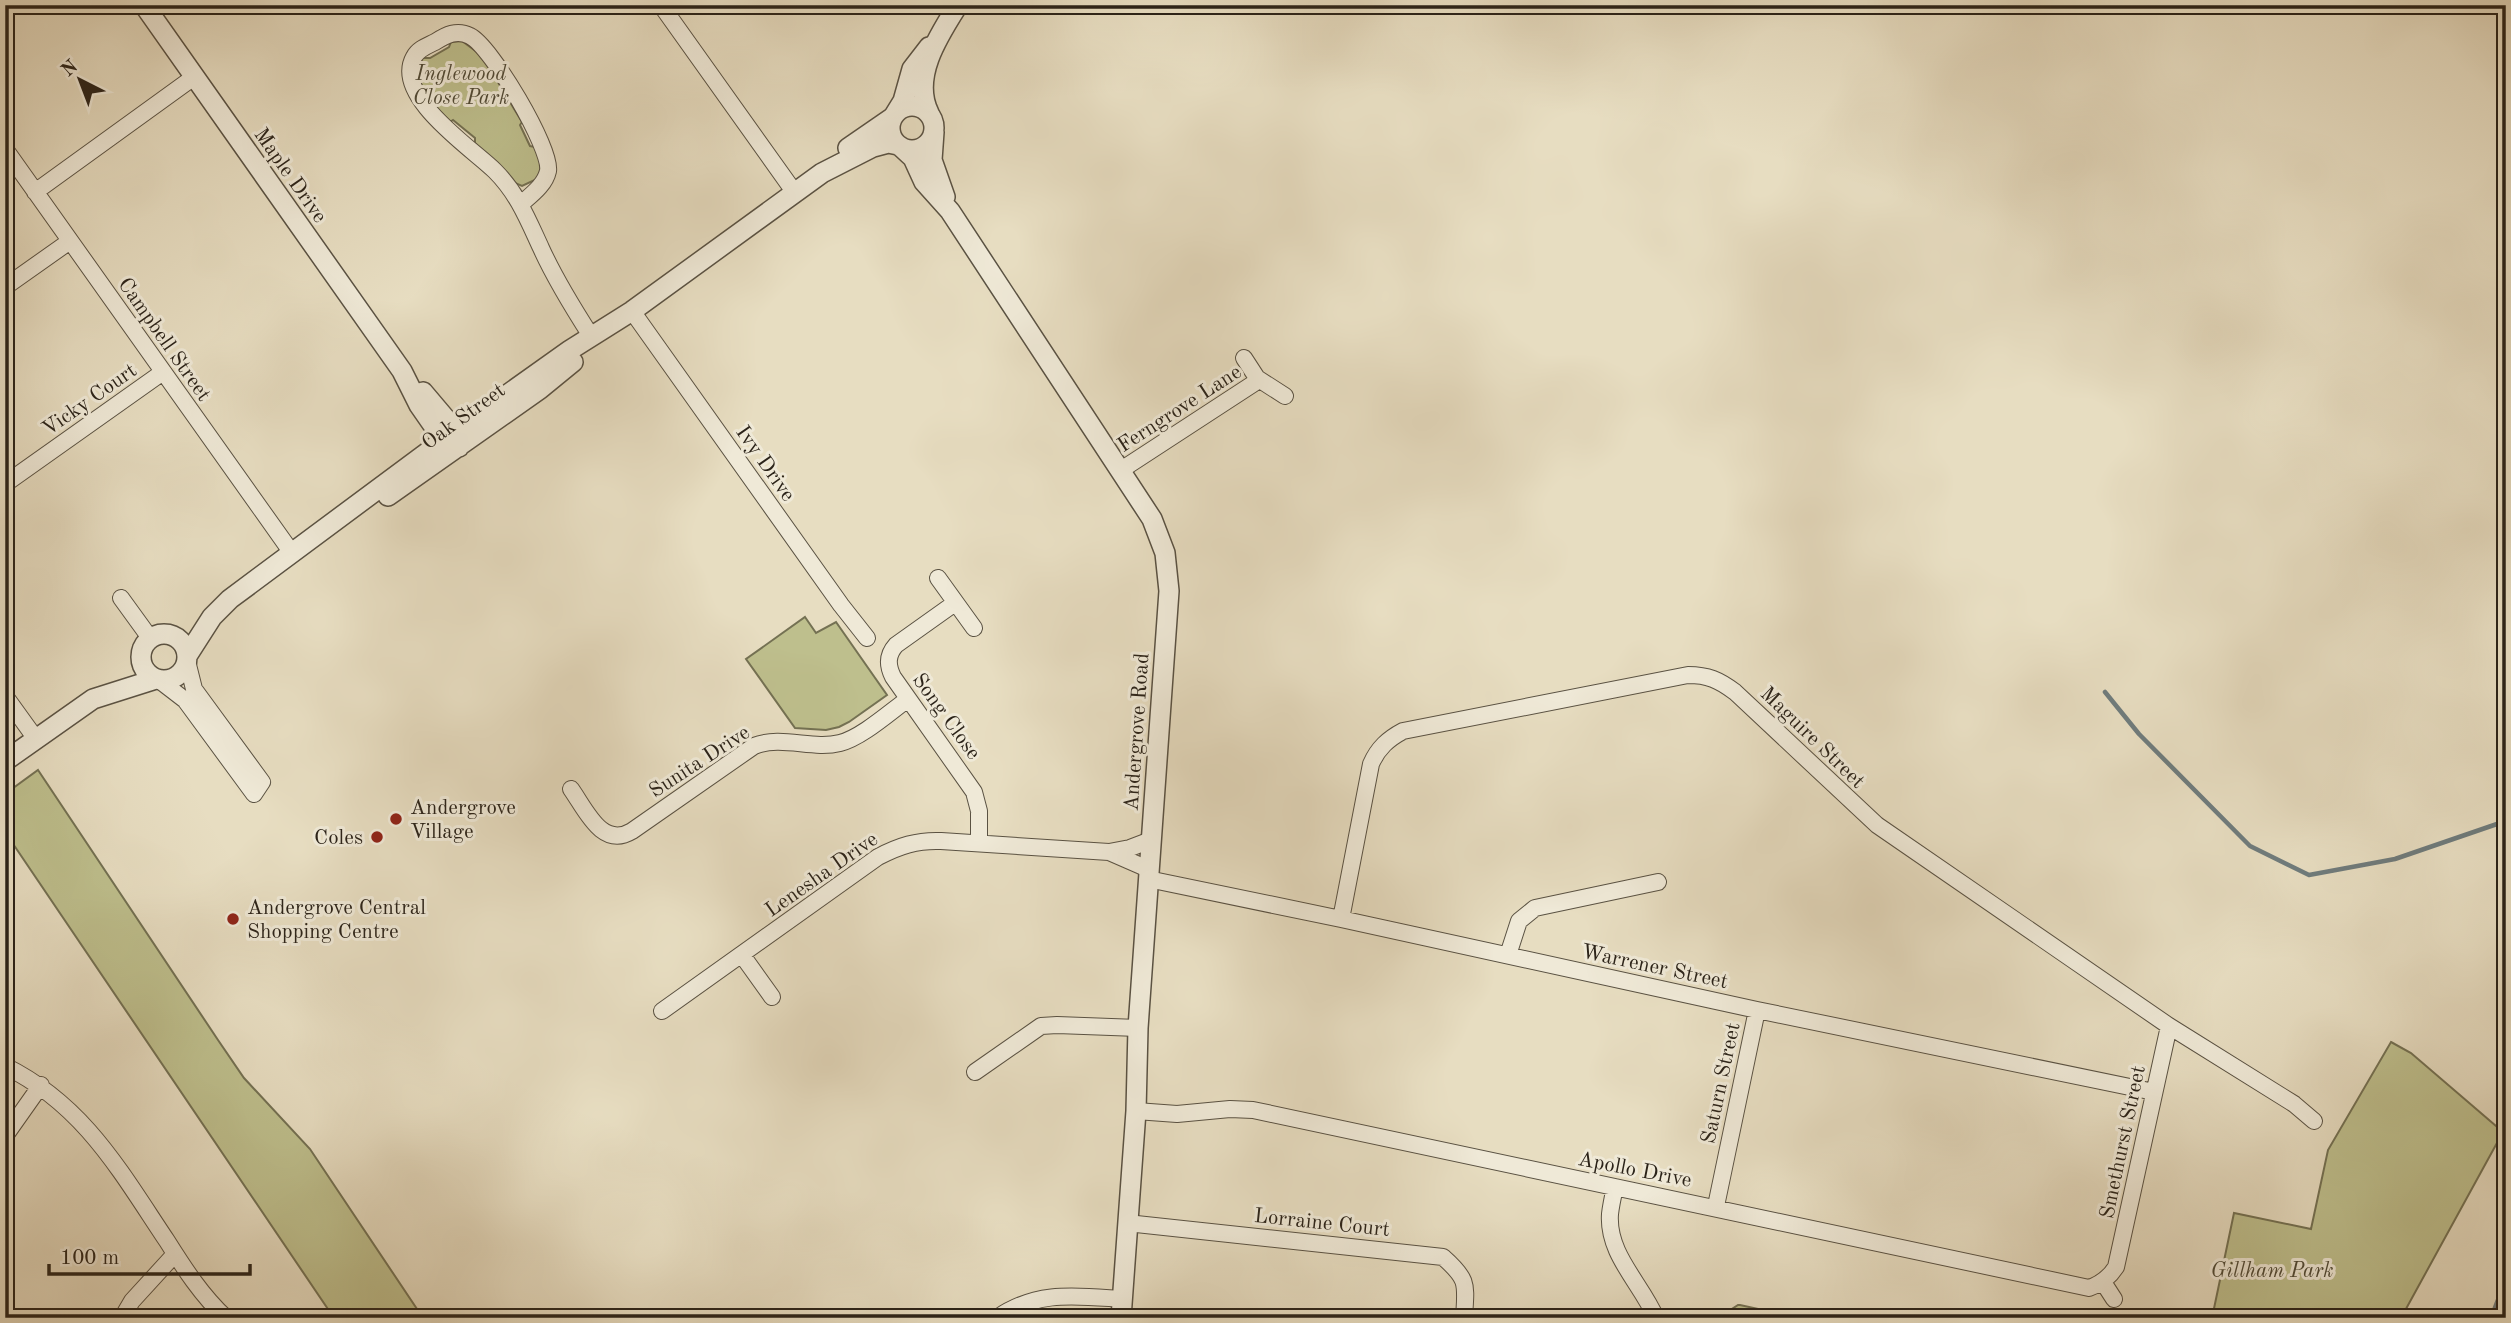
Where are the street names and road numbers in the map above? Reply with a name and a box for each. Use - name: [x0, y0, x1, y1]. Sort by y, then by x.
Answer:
- street label: Maple Drive: [249, 125, 330, 227]
- street label: Campbell Street: [114, 274, 214, 405]
- street label: Vicky Court: [39, 360, 141, 440]
- street label: Ferngrove Lane: [1114, 362, 1245, 457]
- street label: Oak Street: [418, 380, 510, 454]
- street label: Ivy Drive: [731, 422, 798, 505]
- street label: Andergrove Road: [1121, 652, 1154, 812]
- street label: Song Close: [908, 670, 984, 764]
- street label: Maguire Street: [1756, 683, 1868, 793]
- street label: Sunita Drive: [646, 722, 754, 802]
- street label: Lenesha Drive: [762, 829, 882, 922]
- street label: Warrener Street: [1580, 942, 1730, 993]
- street label: Saturn Street: [1698, 1021, 1745, 1146]
- street label: Smethurst Street: [2097, 1064, 2150, 1221]
- street label: Apollo Drive: [1576, 1149, 1693, 1192]
- street label: Lorraine Court: [1253, 1206, 1391, 1241]

